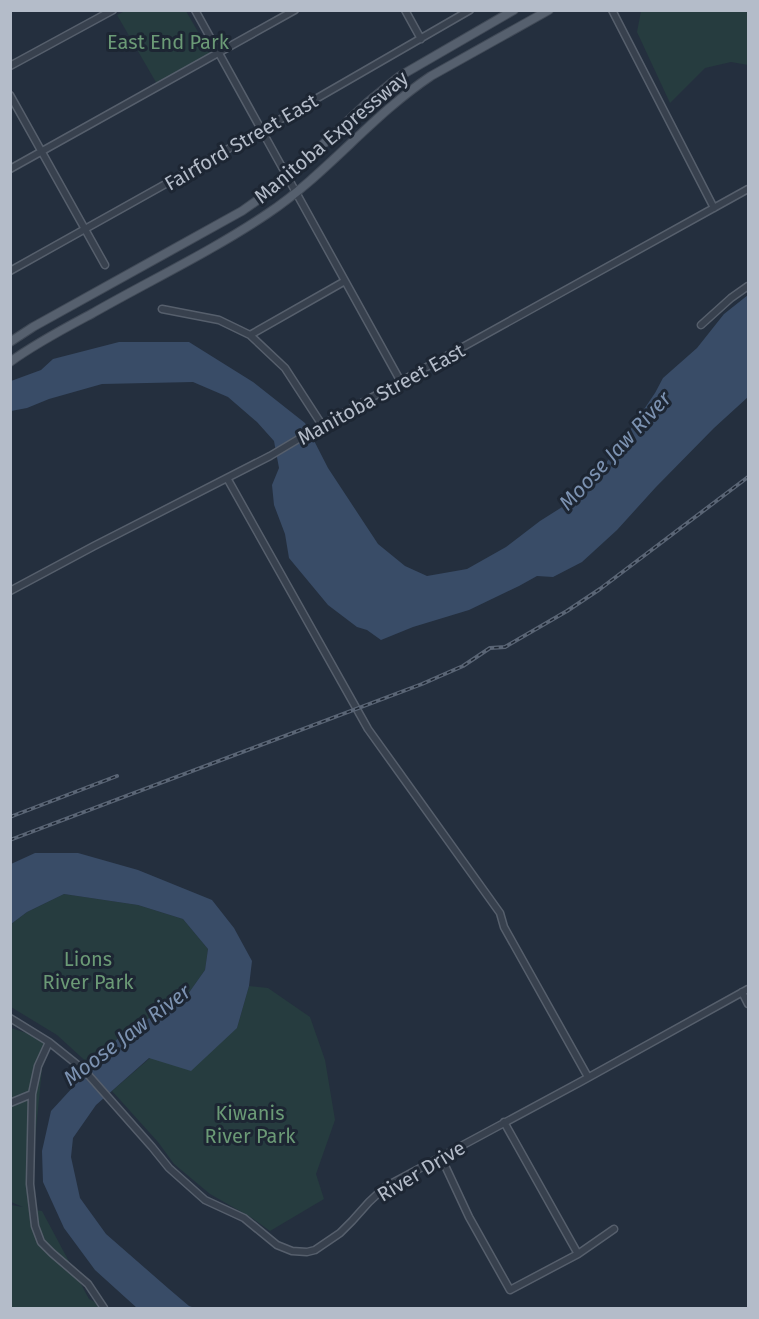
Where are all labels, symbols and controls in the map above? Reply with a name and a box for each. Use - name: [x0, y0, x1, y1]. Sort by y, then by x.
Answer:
- park label: East End Park: [107, 30, 230, 54]
- street label: Manitoba Expressway: [249, 66, 413, 208]
- street label: Fairford Street East: [160, 88, 322, 196]
- street label: Manitoba Street East: [293, 338, 469, 450]
- water label: Moose Jaw River: [553, 386, 677, 516]
- park label: Lions River Park: [43, 947, 134, 994]
- water label: Moose Jaw River: [58, 978, 197, 1091]
- park label: Kiwanis River Park: [205, 1101, 296, 1148]
- street label: River Drive: [373, 1135, 469, 1207]

